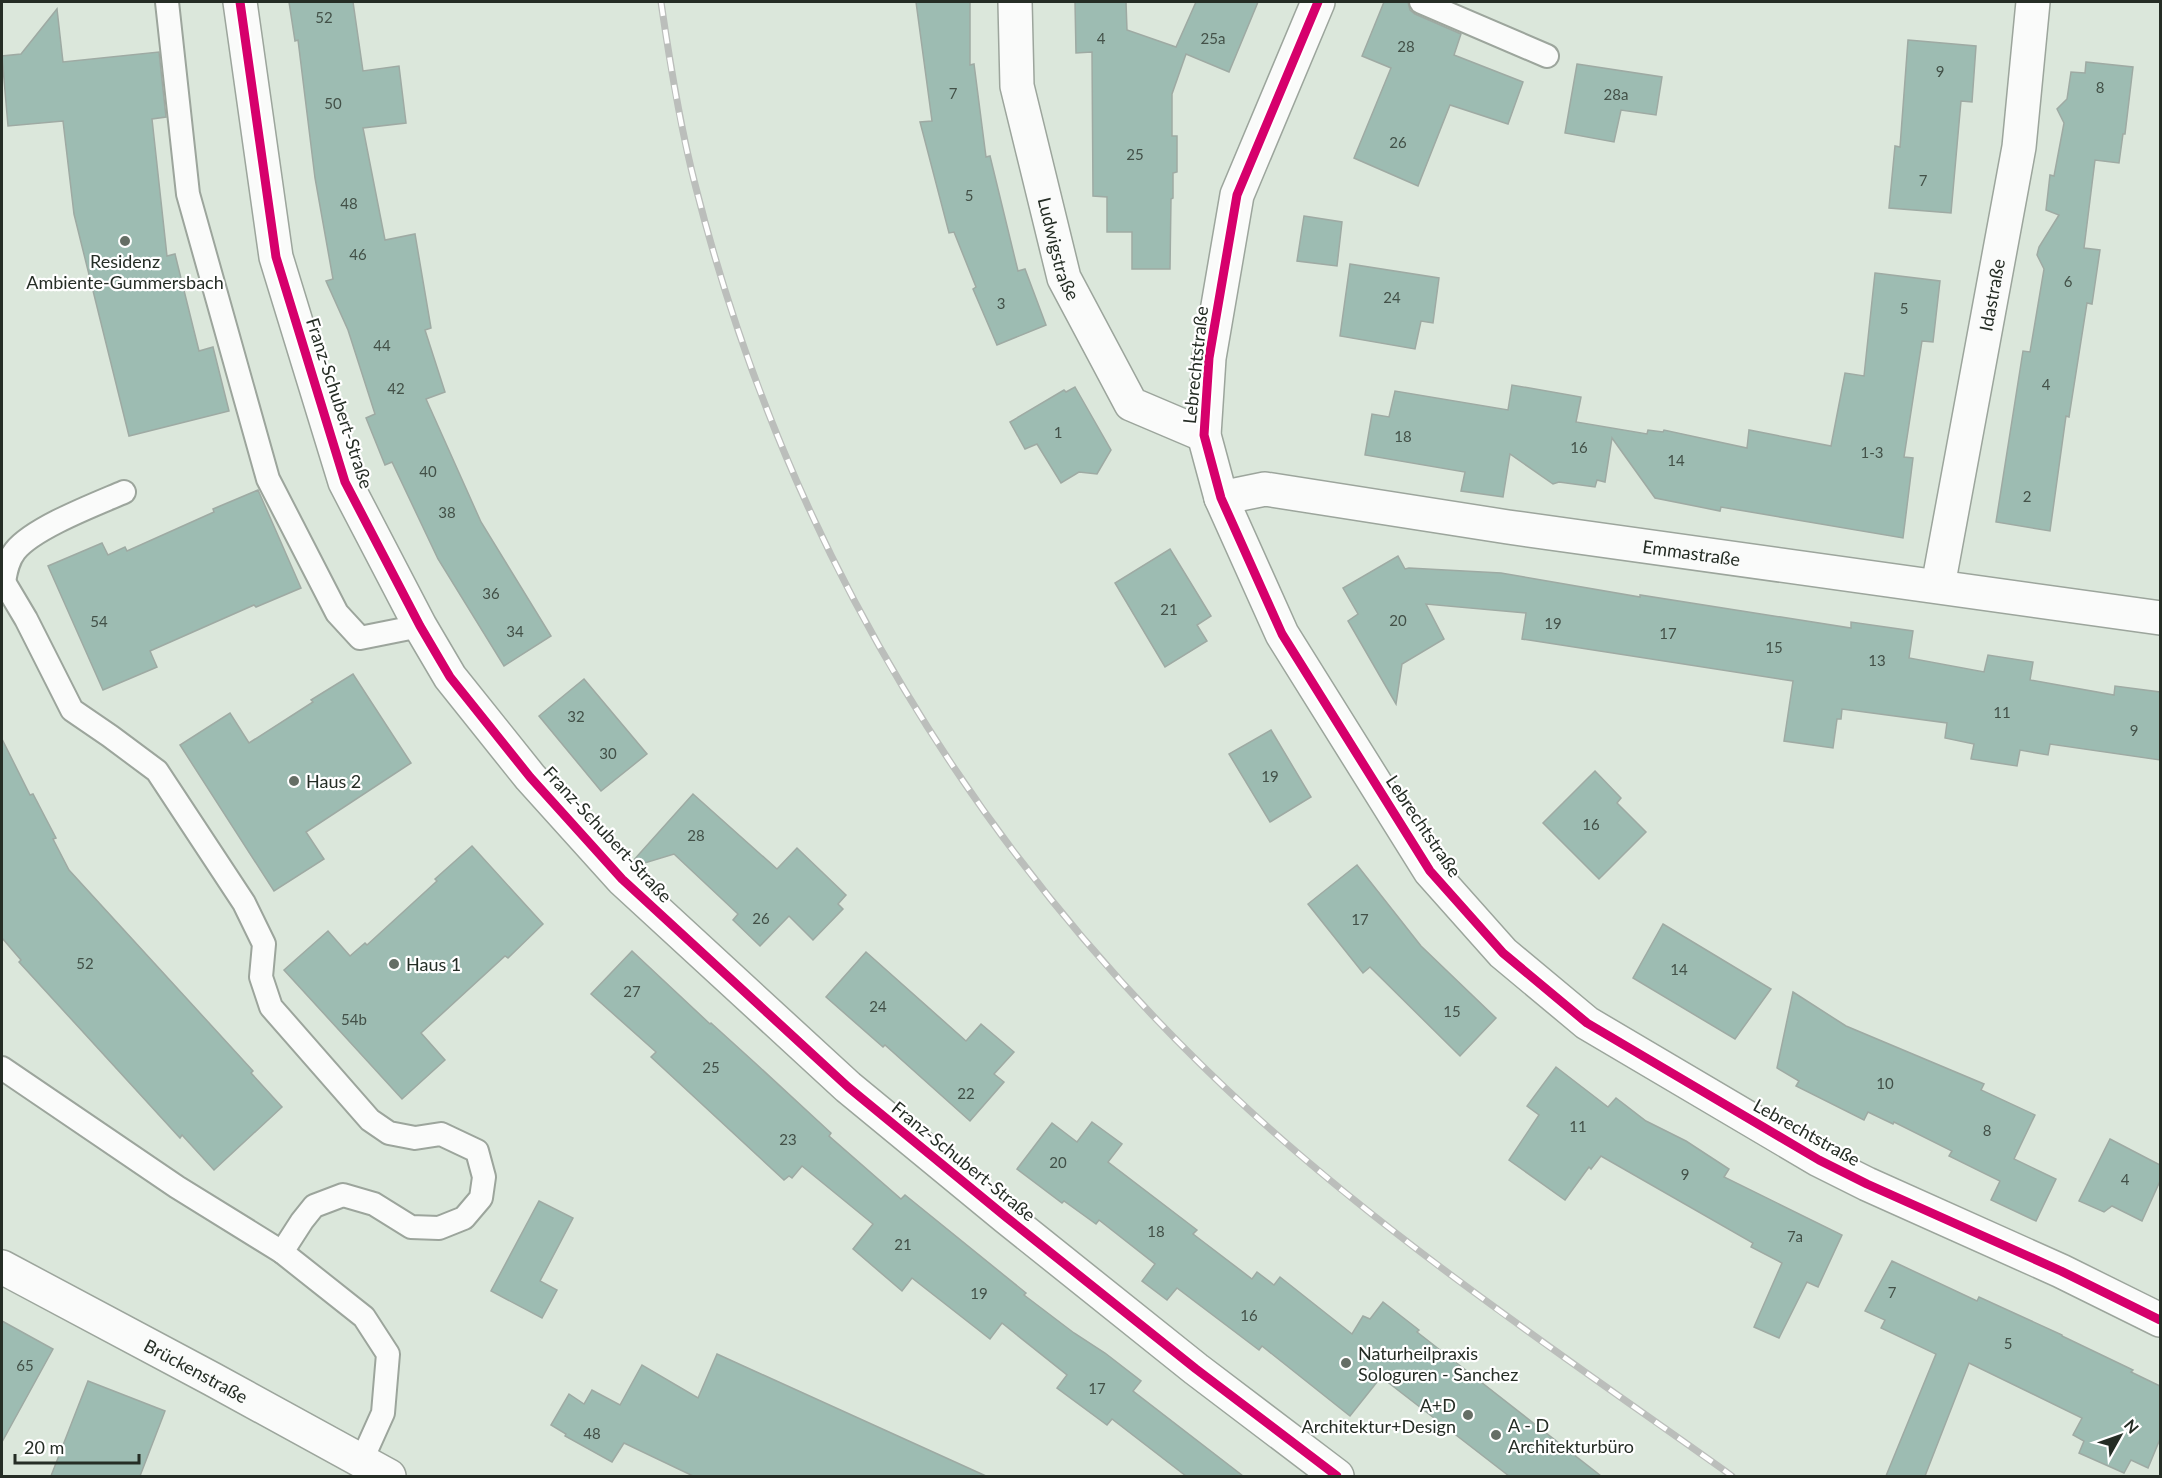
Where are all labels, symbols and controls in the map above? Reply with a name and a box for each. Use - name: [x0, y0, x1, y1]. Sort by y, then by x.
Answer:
- house number: 52: [315, 8, 333, 26]
- house number: 4: [1097, 29, 1106, 47]
- house number: 25a: [1201, 29, 1225, 47]
- house number: 28: [1397, 37, 1415, 55]
- house number: 9: [1936, 62, 1944, 80]
- house number: 8: [2096, 78, 2104, 96]
- house number: 7: [949, 84, 958, 102]
- house number: 28a: [1604, 85, 1628, 103]
- house number: 50: [324, 94, 342, 112]
- house number: 26: [1389, 133, 1407, 151]
- house number: 25: [1126, 145, 1144, 163]
- house number: 7: [1919, 171, 1928, 189]
- house number: 5: [965, 186, 973, 204]
- house number: 48: [340, 194, 358, 212]
- street label: Ludwigstraße: [1034, 195, 1085, 304]
- marker: Residenz Ambiente-Gummersbach: [118, 234, 132, 248]
- house number: 46: [349, 245, 367, 263]
- place label: Residenz Ambiente-Gummersbach: [26, 250, 224, 293]
- street label: Idastraße: [1974, 257, 2009, 333]
- house number: 6: [2064, 272, 2073, 290]
- house number: 24: [1383, 288, 1401, 306]
- house number: 3: [997, 294, 1005, 312]
- house number: 5: [1900, 299, 1908, 317]
- street label: Lebrechtstraße: [1178, 305, 1212, 425]
- street label: Franz-Schubert-Straße: [302, 315, 378, 491]
- house number: 44: [373, 336, 391, 354]
- house number: 4: [2042, 375, 2051, 393]
- house number: 42: [387, 379, 405, 397]
- house number: 1: [1054, 423, 1062, 441]
- house number: 18: [1394, 427, 1412, 445]
- house number: 16: [1570, 438, 1588, 456]
- house number: 1-3: [1861, 443, 1883, 461]
- house number: 14: [1667, 451, 1685, 469]
- house number: 40: [419, 462, 437, 480]
- house number: 2: [2023, 487, 2031, 505]
- house number: 38: [438, 503, 456, 521]
- street label: Emmastraße: [1641, 535, 1742, 570]
- house number: 36: [482, 584, 500, 602]
- house number: 21: [1160, 600, 1178, 618]
- house number: 20: [1389, 611, 1407, 629]
- house number: 54: [90, 612, 108, 630]
- house number: 19: [1544, 614, 1562, 632]
- house number: 34: [506, 622, 524, 640]
- house number: 17: [1659, 624, 1677, 642]
- house number: 15: [1765, 638, 1783, 656]
- house number: 13: [1868, 651, 1886, 669]
- house number: 11: [1993, 703, 2011, 721]
- house number: 32: [567, 707, 585, 725]
- house number: 9: [2130, 721, 2138, 739]
- house number: 30: [599, 744, 617, 762]
- street label: Franz-Schubert-Straße: [539, 761, 677, 907]
- house number: 19: [1261, 767, 1279, 785]
- place label: Haus 2: [306, 770, 361, 792]
- street label: Lebrechtstraße: [1382, 771, 1466, 881]
- marker: Haus 2: [287, 774, 301, 788]
- house number: 16: [1582, 815, 1600, 833]
- house number: 28: [687, 826, 705, 844]
- house number: 26: [752, 909, 770, 927]
- house number: 17: [1351, 910, 1369, 928]
- place label: Haus 1: [406, 953, 461, 975]
- house number: 52: [76, 954, 94, 972]
- marker: Haus 1: [387, 957, 401, 971]
- house number: 14: [1670, 960, 1688, 978]
- house number: 27: [623, 982, 641, 1000]
- house number: 24: [869, 997, 887, 1015]
- house number: 15: [1443, 1002, 1461, 1020]
- house number: 54b: [341, 1010, 367, 1028]
- house number: 25: [702, 1058, 720, 1076]
- house number: 10: [1876, 1074, 1894, 1092]
- house number: 22: [957, 1084, 975, 1102]
- street label: Lebrechtstraße: [1750, 1094, 1864, 1170]
- street label: Franz-Schubert-Straße: [888, 1096, 1040, 1226]
- house number: 11: [1569, 1117, 1587, 1135]
- house number: 8: [1983, 1121, 1991, 1139]
- house number: 23: [779, 1130, 797, 1148]
- house number: 20: [1049, 1153, 1067, 1171]
- house number: 9: [1681, 1165, 1689, 1183]
- house number: 4: [2121, 1170, 2130, 1188]
- house number: 18: [1147, 1222, 1165, 1240]
- house number: 7a: [1787, 1227, 1803, 1245]
- house number: 21: [894, 1235, 912, 1253]
- house number: 7: [1888, 1283, 1897, 1301]
- house number: 19: [970, 1284, 988, 1302]
- house number: 16: [1240, 1306, 1258, 1324]
- street label: Brückenstraße: [140, 1334, 252, 1408]
- house number: 5: [2004, 1334, 2012, 1352]
- place label: Naturheilpraxis Sologuren - Sanchez: [1358, 1342, 1518, 1385]
- house number: 65: [16, 1356, 34, 1374]
- marker: Naturheilpraxis Sologuren - Sanchez: [1339, 1356, 1353, 1370]
- house number: 17: [1088, 1379, 1106, 1397]
- place label: A+D Architektur+Design: [1302, 1394, 1456, 1437]
- north arrow: [2090, 1406, 2150, 1466]
- marker: A+D Architektur+Design: [1461, 1408, 1475, 1422]
- place label: A - D Architekturbüro: [1508, 1414, 1634, 1457]
- text: N: [2121, 1415, 2143, 1437]
- house number: 48: [583, 1424, 601, 1442]
- scale bar: [15, 1427, 140, 1465]
- marker: A - D Architekturbüro: [1489, 1428, 1503, 1442]
- text: 20 m: [24, 1436, 64, 1458]

